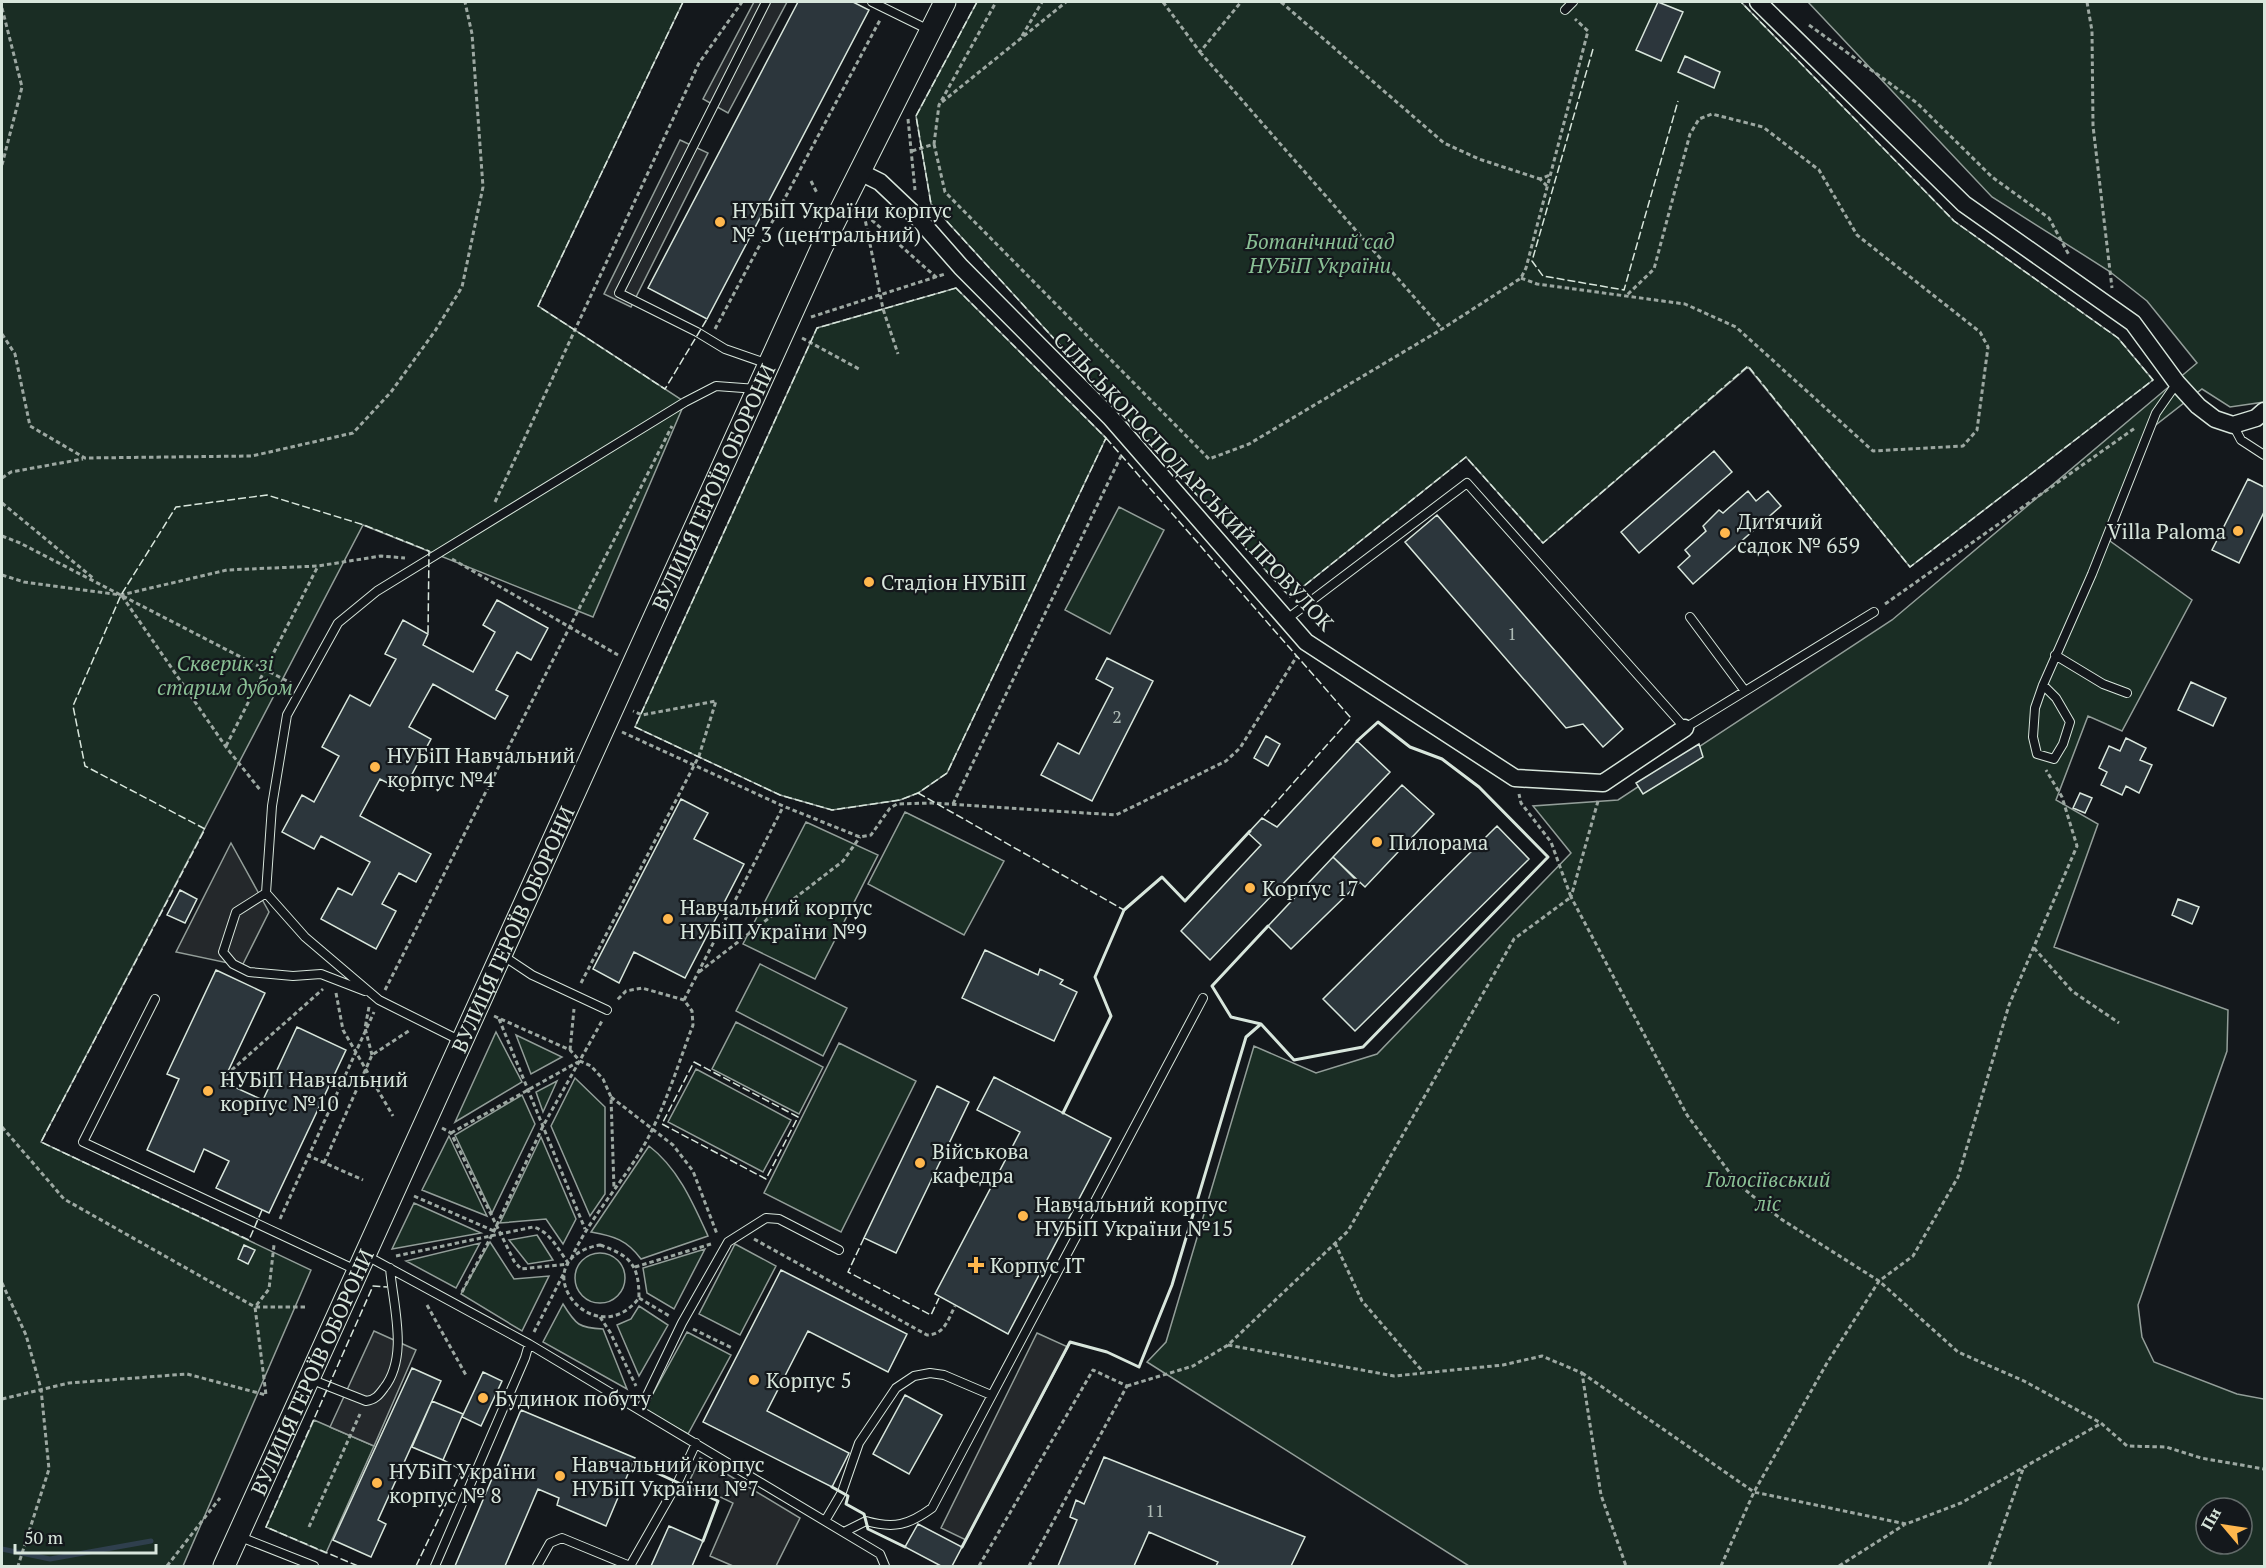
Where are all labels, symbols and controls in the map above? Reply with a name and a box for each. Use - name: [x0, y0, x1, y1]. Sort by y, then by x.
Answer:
- place label: НУБіП України корпус № 3 (центральний): [732, 196, 952, 248]
- marker: НУБіП України корпус № 3 (центральний): [713, 215, 727, 229]
- park label: Ботанічний сад НУБіП України: [1245, 227, 1395, 279]
- street label: СІЛЬСЬКОГОСПОДАРСЬКИЙ ПРОВУЛОК: [1048, 325, 1341, 637]
- street label: ВУЛИЦЯ ГЕРОЇВ ОБОРОНИ: [645, 359, 781, 614]
- place label: Дитячий садок № 659: [1737, 507, 1860, 559]
- place label: Villa Paloma: [2107, 517, 2226, 545]
- marker: Villa Paloma: [2231, 524, 2245, 538]
- marker: Дитячий садок № 659: [1718, 526, 1732, 540]
- place label: Стадіон НУБіП: [881, 568, 1026, 596]
- marker: Стадіон НУБіП: [862, 575, 876, 589]
- house number: 1: [1507, 621, 1517, 645]
- park label: Скверик зі старим дубом: [157, 649, 293, 701]
- house number: 2: [1112, 704, 1122, 728]
- place label: НУБіП Навчальний корпус №4: [387, 741, 575, 793]
- marker: НУБіП Навчальний корпус №4: [368, 760, 382, 774]
- street label: ВУЛИЦЯ ГЕРОЇВ ОБОРОНИ: [445, 802, 581, 1057]
- place label: Пилорама: [1389, 828, 1489, 856]
- marker: Пилорама: [1370, 835, 1384, 849]
- place label: Корпус 17: [1262, 874, 1359, 902]
- marker: Корпус 17: [1243, 881, 1257, 895]
- place label: Навчальний корпус НУБіП України №9: [680, 893, 873, 945]
- marker: Навчальний корпус НУБіП України №9: [661, 912, 675, 926]
- place label: НУБіП Навчальний корпус №10: [220, 1065, 408, 1117]
- marker: НУБіП Навчальний корпус №10: [201, 1084, 215, 1098]
- place label: Військова кафедра: [932, 1137, 1029, 1189]
- marker: Військова кафедра: [913, 1156, 927, 1170]
- park label: Голосіївський ліс: [1705, 1165, 1830, 1217]
- place label: Навчальний корпус НУБіП України №15: [1035, 1190, 1233, 1242]
- marker: Навчальний корпус НУБіП України №15: [1016, 1209, 1030, 1223]
- street label: ВУЛИЦЯ ГЕРОЇВ ОБОРОНИ: [244, 1244, 380, 1500]
- place label: Корпус ІТ: [990, 1251, 1085, 1279]
- marker: Корпус ІТ: [967, 1256, 985, 1274]
- place label: Корпус 5: [766, 1366, 852, 1394]
- marker: Корпус 5: [747, 1373, 761, 1387]
- place label: Будинок побуту: [495, 1384, 651, 1412]
- marker: Будинок побуту: [476, 1391, 490, 1405]
- place label: Навчальний корпус НУБіП України №7: [572, 1450, 765, 1502]
- place label: НУБіП України корпус № 8: [389, 1457, 536, 1509]
- marker: Навчальний корпус НУБіП України №7: [553, 1469, 567, 1483]
- marker: НУБіП України корпус № 8: [370, 1476, 384, 1490]
- north arrow: [2194, 1496, 2254, 1556]
- house number: 11: [1145, 1498, 1165, 1522]
- text: Пн: [2196, 1503, 2226, 1534]
- scale bar: [15, 1517, 156, 1555]
- text: 50 m: [24, 1525, 64, 1549]

